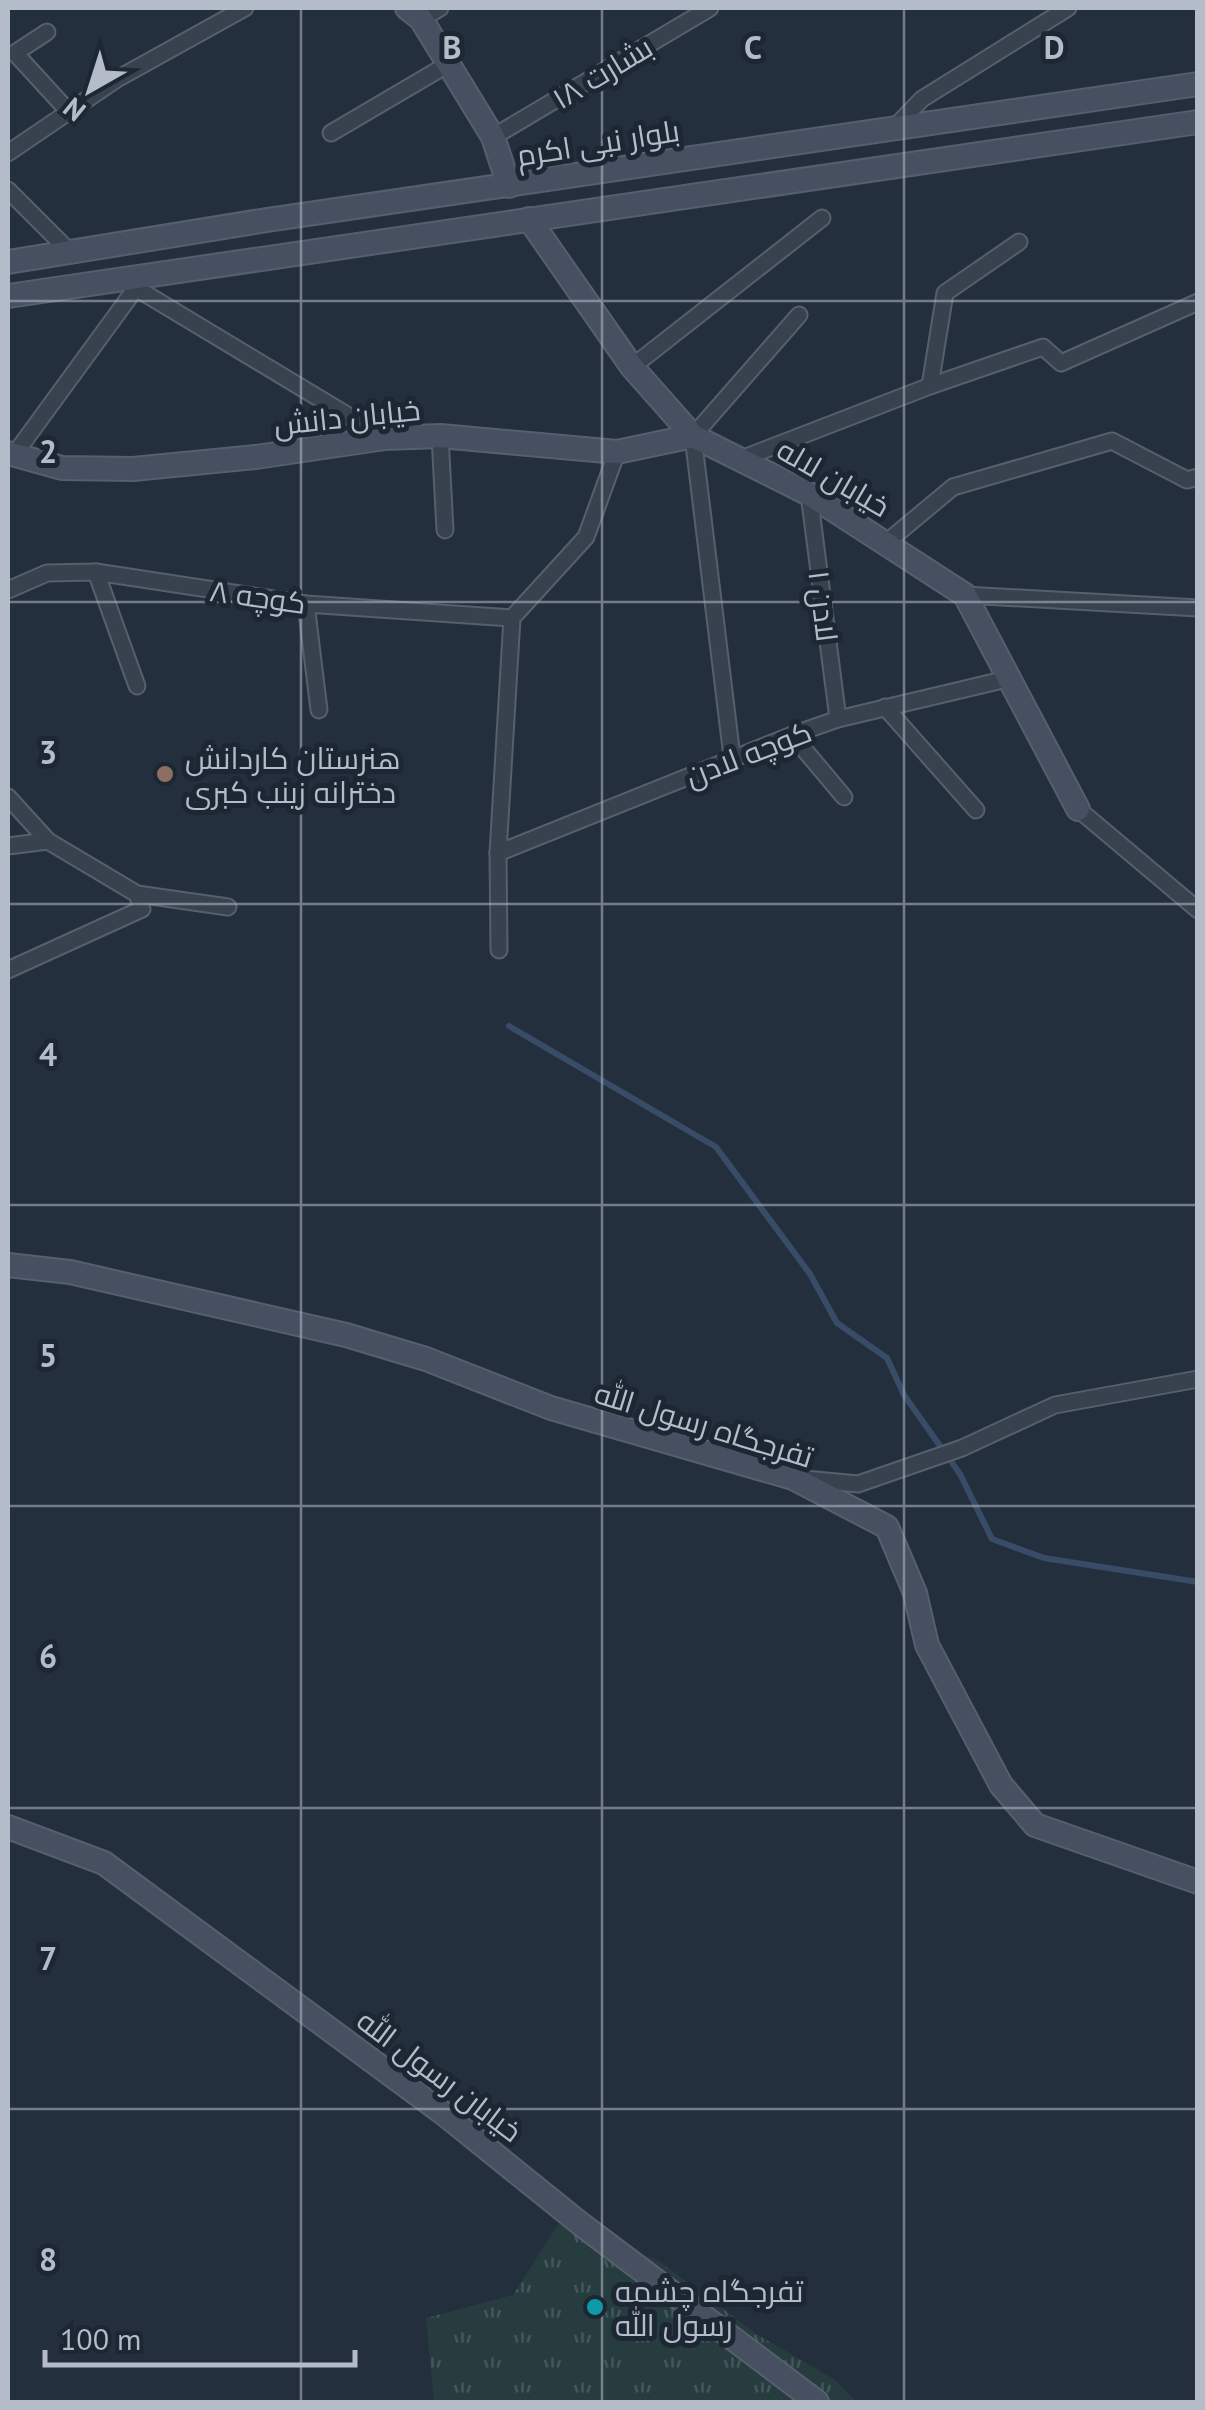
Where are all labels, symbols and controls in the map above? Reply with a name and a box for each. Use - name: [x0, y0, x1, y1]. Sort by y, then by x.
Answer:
- text: B: [443, 26, 461, 68]
- text: C: [744, 26, 762, 68]
- text: D: [1044, 26, 1064, 68]
- street label: بشارت ۱۸: [545, 27, 659, 117]
- north arrow: [40, 40, 140, 140]
- text: N: [55, 90, 93, 130]
- street label: بلوار نبی اکرم: [514, 110, 683, 176]
- street label: خیابان دانش: [272, 389, 422, 443]
- street label: خیابان لاله: [771, 429, 897, 525]
- text: 2: [39, 430, 57, 472]
- street label: لادن ۱: [800, 568, 848, 644]
- street label: کوچه ۸: [207, 570, 309, 623]
- street label: کوچه لادن: [679, 711, 817, 796]
- text: 3: [39, 731, 57, 773]
- place label: هنرستان کاردانش دخترانه زینب کبری: [185, 738, 401, 811]
- marker: هنرستان کاردانش دخترانه زینب کبری: [154, 763, 176, 785]
- text: 4: [39, 1033, 57, 1075]
- text: 5: [39, 1334, 57, 1376]
- street label: تفرجگاه رسول الله: [590, 1372, 818, 1476]
- text: 6: [39, 1635, 57, 1677]
- text: 7: [39, 1937, 57, 1979]
- street label: خیابان رسول الله: [350, 2000, 530, 2150]
- text: 8: [39, 2238, 57, 2280]
- place label: تفرجگاه چشمه رسول الله: [615, 2271, 804, 2344]
- marker: تفرجگاه چشمه رسول الله: [584, 2296, 606, 2318]
- scale bar: [45, 2305, 355, 2367]
- text: 100 m: [60, 2319, 141, 2358]

